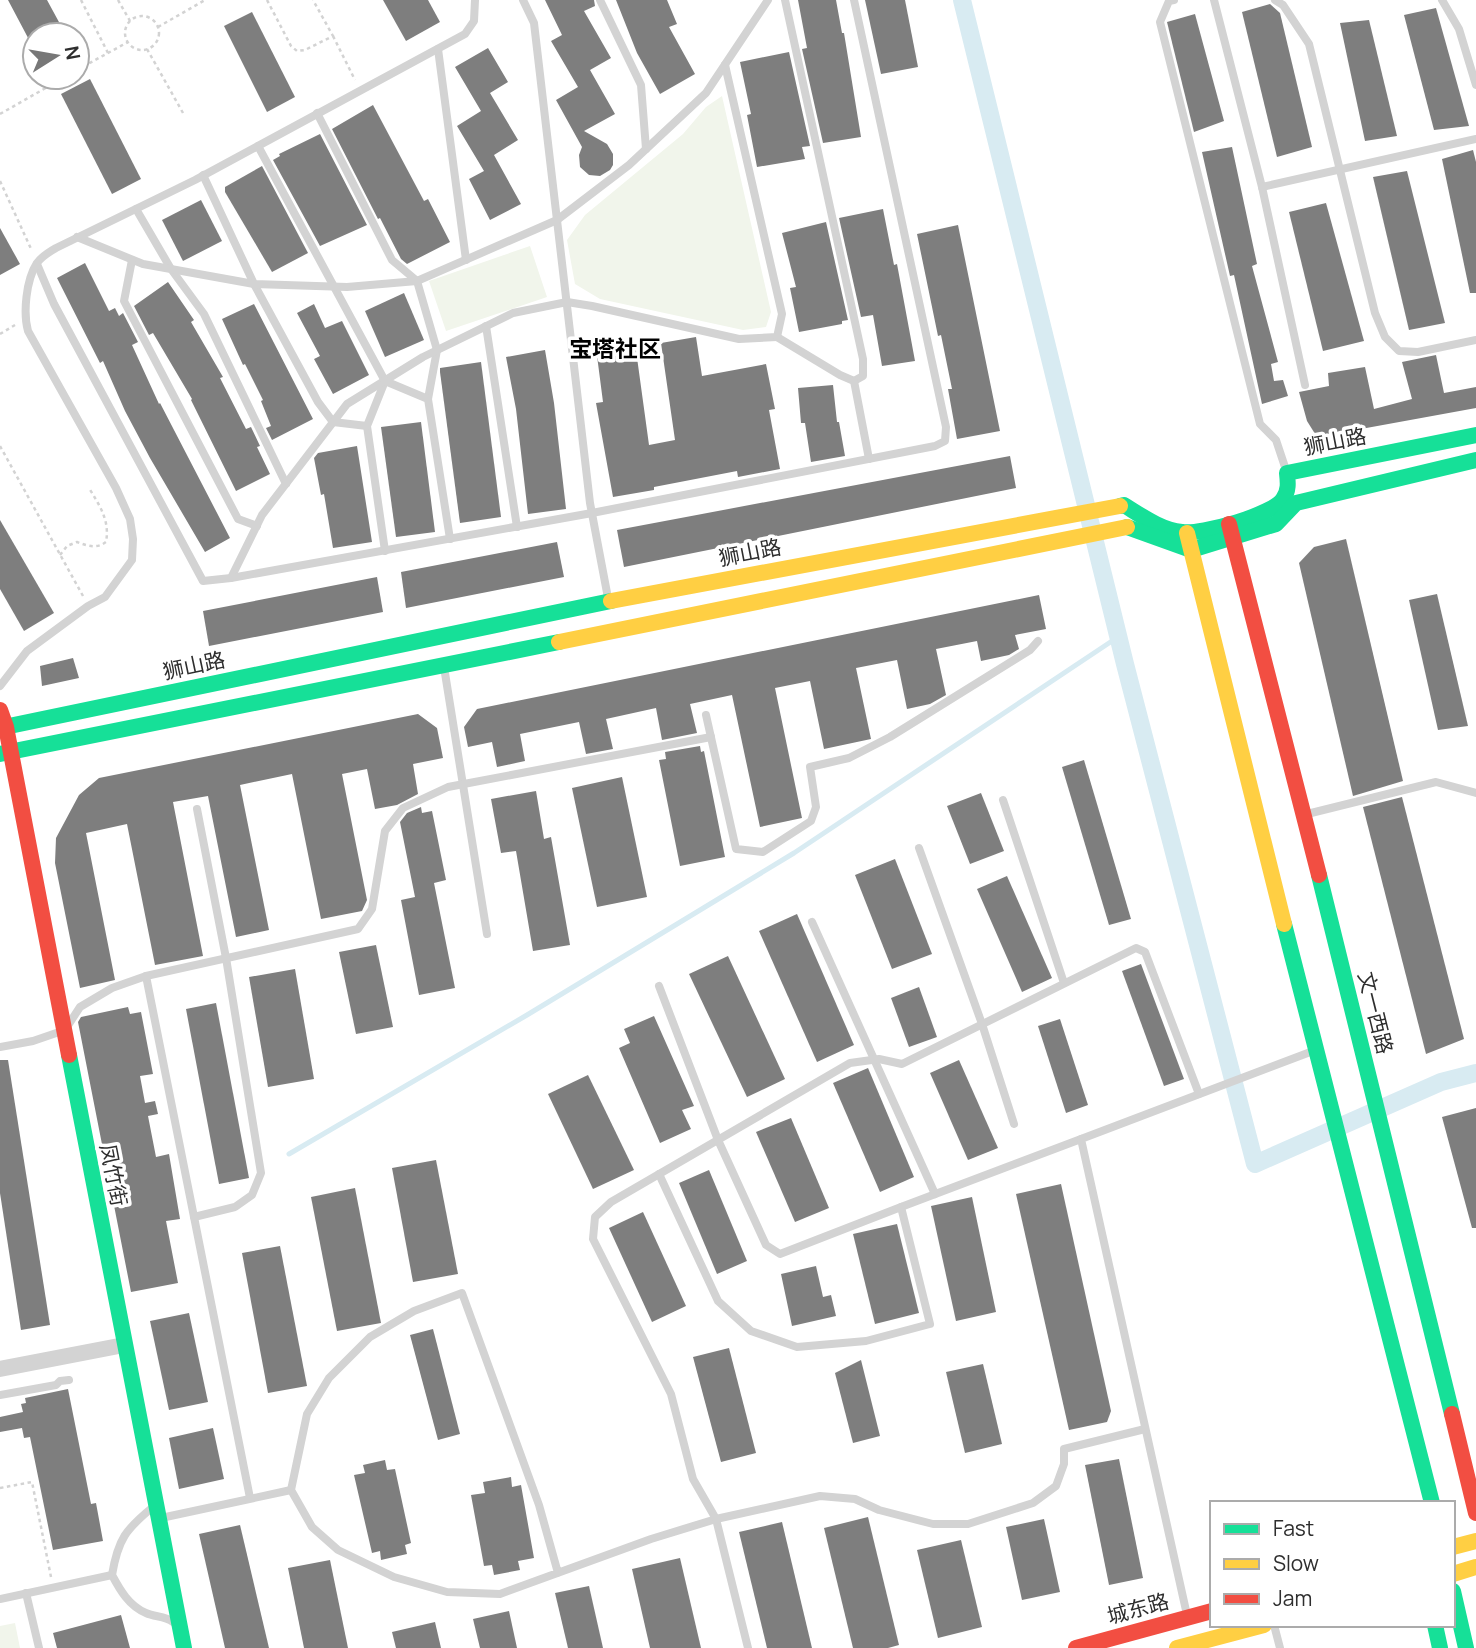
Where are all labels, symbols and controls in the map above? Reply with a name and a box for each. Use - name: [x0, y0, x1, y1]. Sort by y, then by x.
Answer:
- north arrow: [21, 21, 91, 91]
- text: N: [59, 44, 87, 62]
- district label: 宝塔社区: [569, 332, 661, 364]
- street label: 狮山路: [1301, 421, 1368, 461]
- street label: 狮山路: [716, 532, 783, 572]
- street label: 狮山路: [160, 645, 228, 685]
- street label: 文一西路: [1352, 969, 1400, 1057]
- street label: 凤竹街: [94, 1141, 134, 1208]
- legend: [1210, 1501, 1455, 1627]
- text: Fast: [1273, 1514, 1314, 1542]
- text: Slow: [1273, 1549, 1319, 1577]
- text: Jam: [1273, 1584, 1312, 1612]
- street label: 城东路: [1104, 1586, 1172, 1630]

